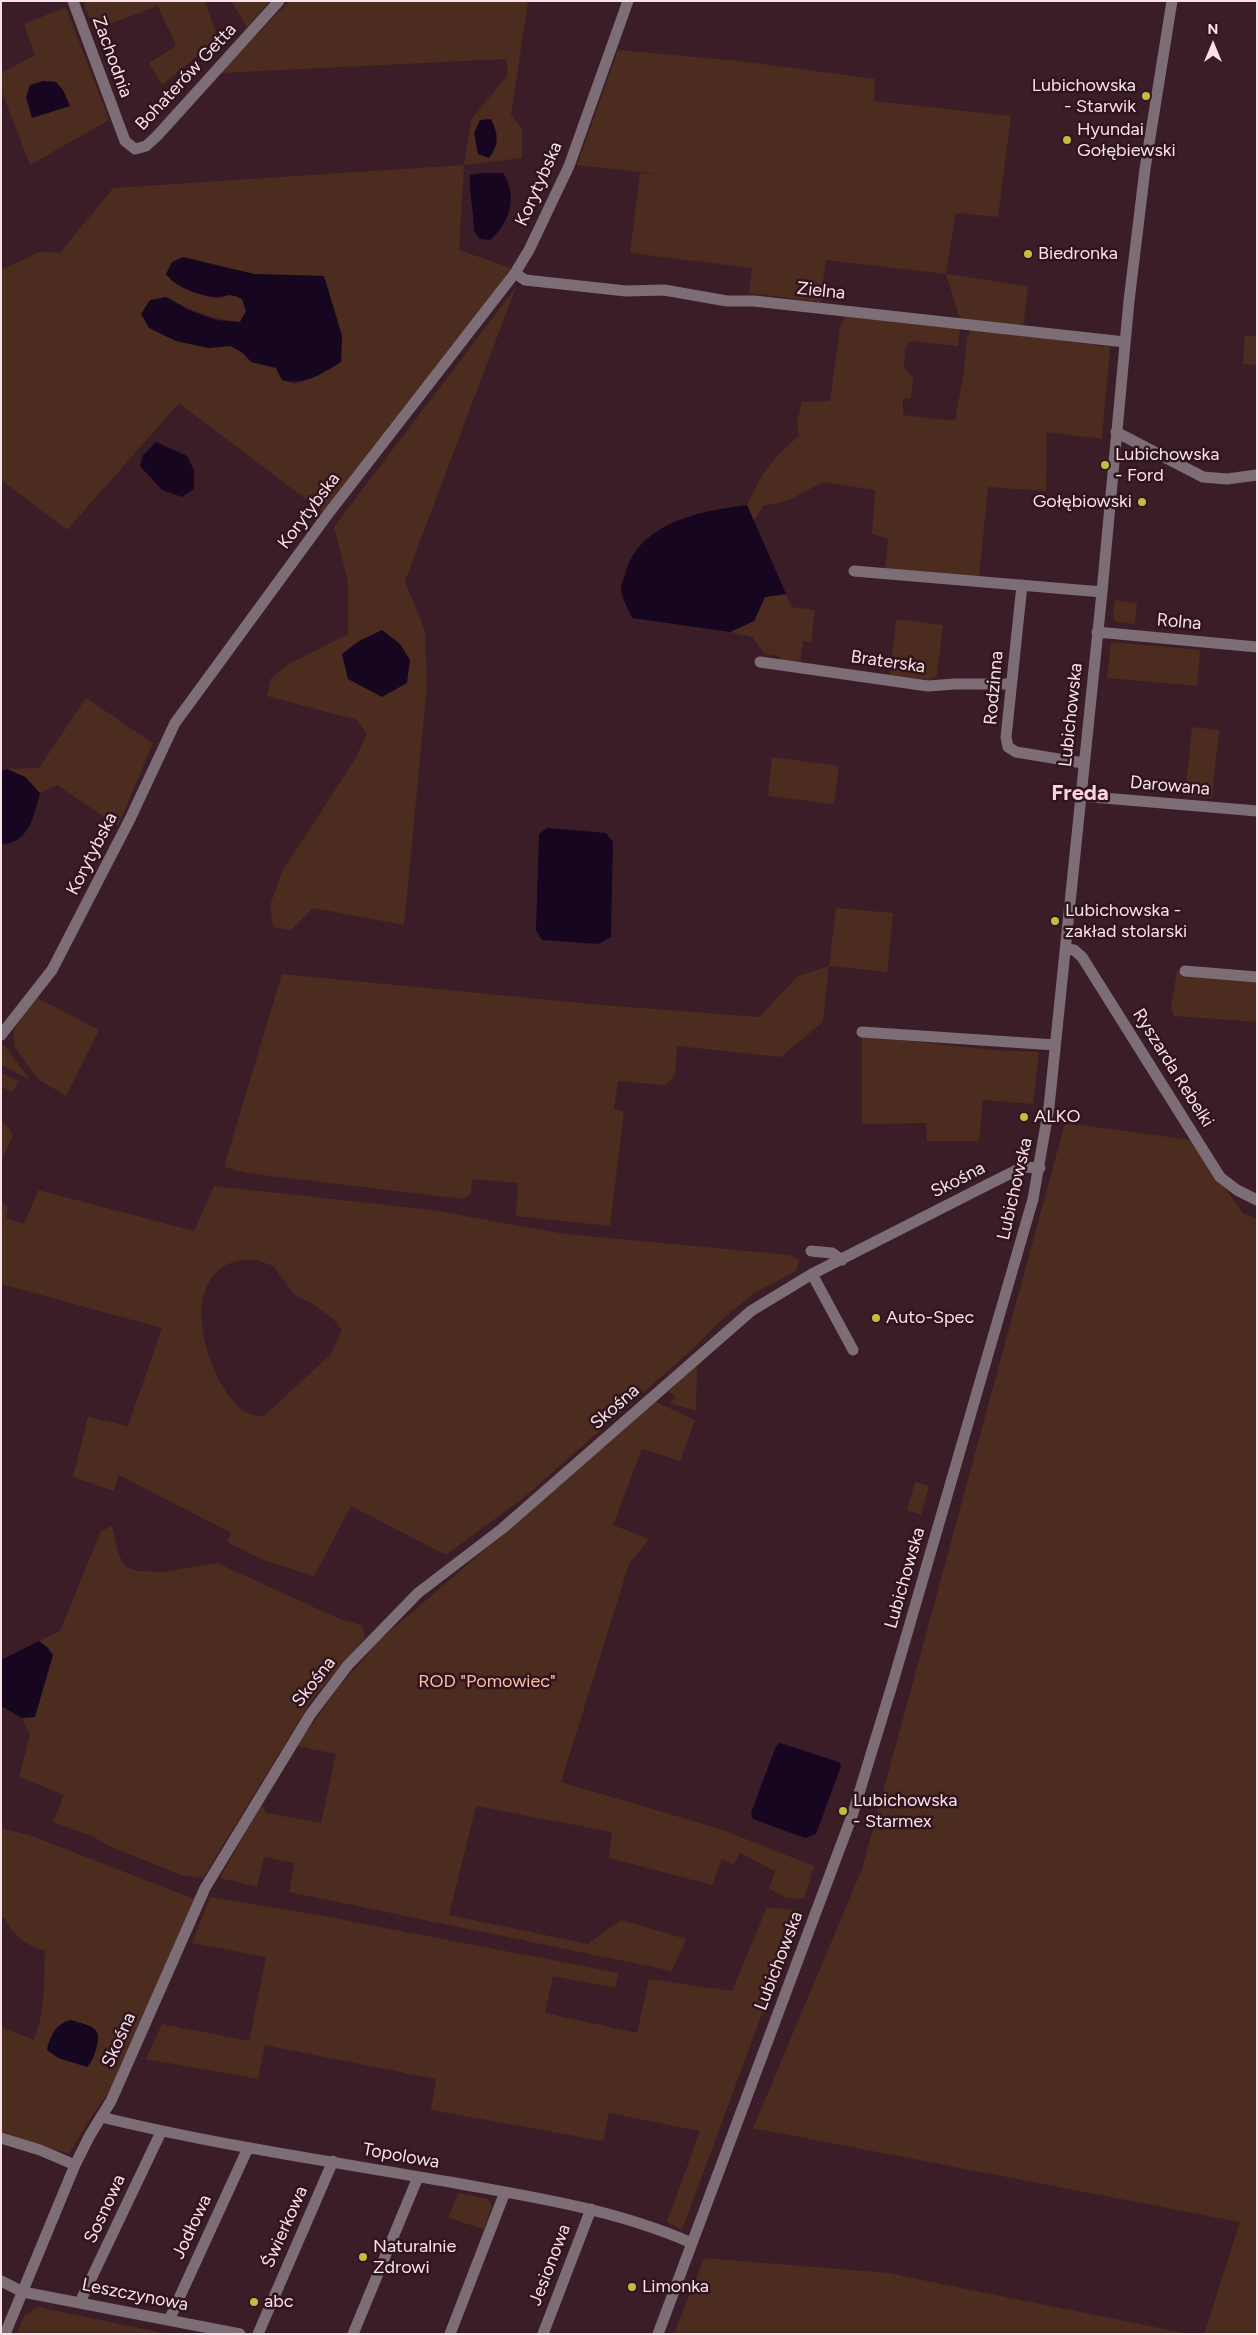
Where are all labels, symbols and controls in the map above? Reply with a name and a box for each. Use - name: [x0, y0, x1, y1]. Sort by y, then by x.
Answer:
- street label: Zachodnia: [87, 13, 137, 101]
- street label: Bohaterów Getta: [131, 19, 241, 135]
- north arrow: [1188, 20, 1238, 70]
- text: N: [1208, 21, 1218, 38]
- place label: Lubichowska - Starwik: [1032, 75, 1136, 118]
- marker: Lubichowska - Starwik: [1140, 90, 1152, 102]
- place label: Hyundai Gołębiewski: [1077, 119, 1176, 162]
- marker: Hyundai Gołębiewski: [1061, 134, 1073, 146]
- street label: Korytybska: [511, 139, 567, 229]
- place label: Biedronka: [1038, 243, 1118, 265]
- marker: Biedronka: [1022, 248, 1034, 260]
- street label: Zielna: [796, 278, 846, 304]
- place label: Lubichowska - Ford: [1115, 444, 1219, 486]
- marker: Lubichowska - Ford: [1099, 459, 1111, 471]
- street label: Korytybska: [273, 469, 345, 553]
- place label: Gołębiowski: [1033, 491, 1132, 513]
- marker: Gołębiowski: [1136, 496, 1148, 508]
- street label: Rolna: [1156, 609, 1202, 635]
- street label: Braterska: [849, 646, 927, 678]
- street label: Rodzinna: [980, 650, 1008, 726]
- street label: Lubichowska: [1055, 662, 1087, 768]
- street label: Darowana: [1129, 772, 1211, 800]
- district label: Freda: [1051, 781, 1109, 807]
- street label: Korytybska: [62, 809, 122, 899]
- place label: Lubichowska - zakład stolarski: [1065, 900, 1187, 942]
- marker: Lubichowska - zakład stolarski: [1049, 915, 1061, 927]
- street label: Ryszarda Rebelki: [1128, 1005, 1218, 1131]
- place label: ALKO: [1034, 1106, 1080, 1128]
- marker: ALKO: [1018, 1111, 1030, 1123]
- street label: Lubichowska: [993, 1136, 1037, 1242]
- street label: Skośna: [927, 1157, 989, 1203]
- place label: Auto-Spec: [886, 1307, 974, 1329]
- marker: Auto-Spec: [870, 1312, 882, 1324]
- street label: Skośna: [586, 1380, 644, 1434]
- street label: Lubichowska: [880, 1525, 930, 1631]
- street label: Skośna: [288, 1653, 340, 1711]
- park label: ROD "Pomowiec": [418, 1671, 556, 1693]
- place label: Lubichowska - Starmex: [853, 1790, 957, 1832]
- marker: Lubichowska - Starmex: [837, 1805, 849, 1817]
- street label: Lubichowska: [750, 1908, 808, 2014]
- street label: Skośna: [97, 2009, 141, 2071]
- street label: Topolowa: [361, 2139, 441, 2173]
- street label: Sosnowa: [80, 2171, 130, 2247]
- street label: Świerkowa: [257, 2183, 313, 2271]
- street label: Jodłowa: [168, 2191, 216, 2263]
- street label: Jesionowa: [525, 2221, 575, 2309]
- place label: Naturalnie Zdrowi: [373, 2236, 456, 2278]
- marker: Naturalnie Zdrowi: [357, 2251, 369, 2263]
- street label: Leszczynowa: [80, 2274, 190, 2316]
- place label: Limonka: [642, 2276, 709, 2298]
- marker: Limonka: [626, 2281, 638, 2293]
- place label: abc: [264, 2291, 293, 2313]
- marker: abc: [248, 2296, 260, 2308]

